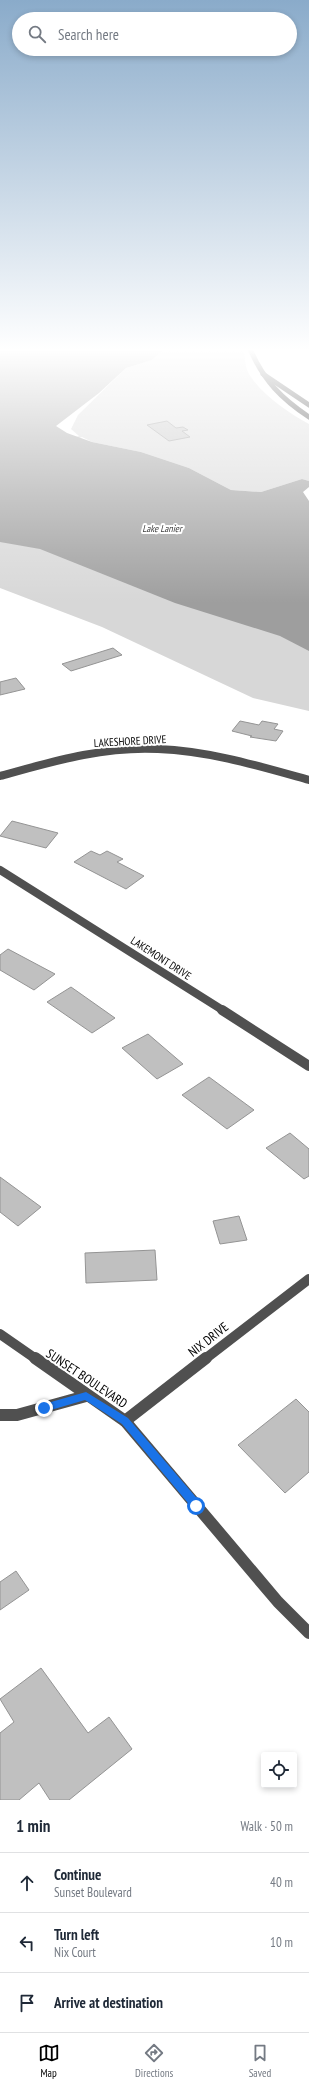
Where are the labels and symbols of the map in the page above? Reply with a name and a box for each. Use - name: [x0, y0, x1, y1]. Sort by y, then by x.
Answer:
- water label: Lake Lanier: [142, 522, 183, 535]
- street label: LAKESHORE DRIVE: [93, 732, 167, 750]
- street label: LAKEMONT DRIVE: [128, 933, 194, 983]
- street label: NIX DRIVE: [185, 1318, 232, 1360]
- street label: SUNSET BOULEVARD: [43, 1345, 131, 1412]
- route end: [35, 1399, 53, 1417]
- route start: [187, 1497, 205, 1515]

